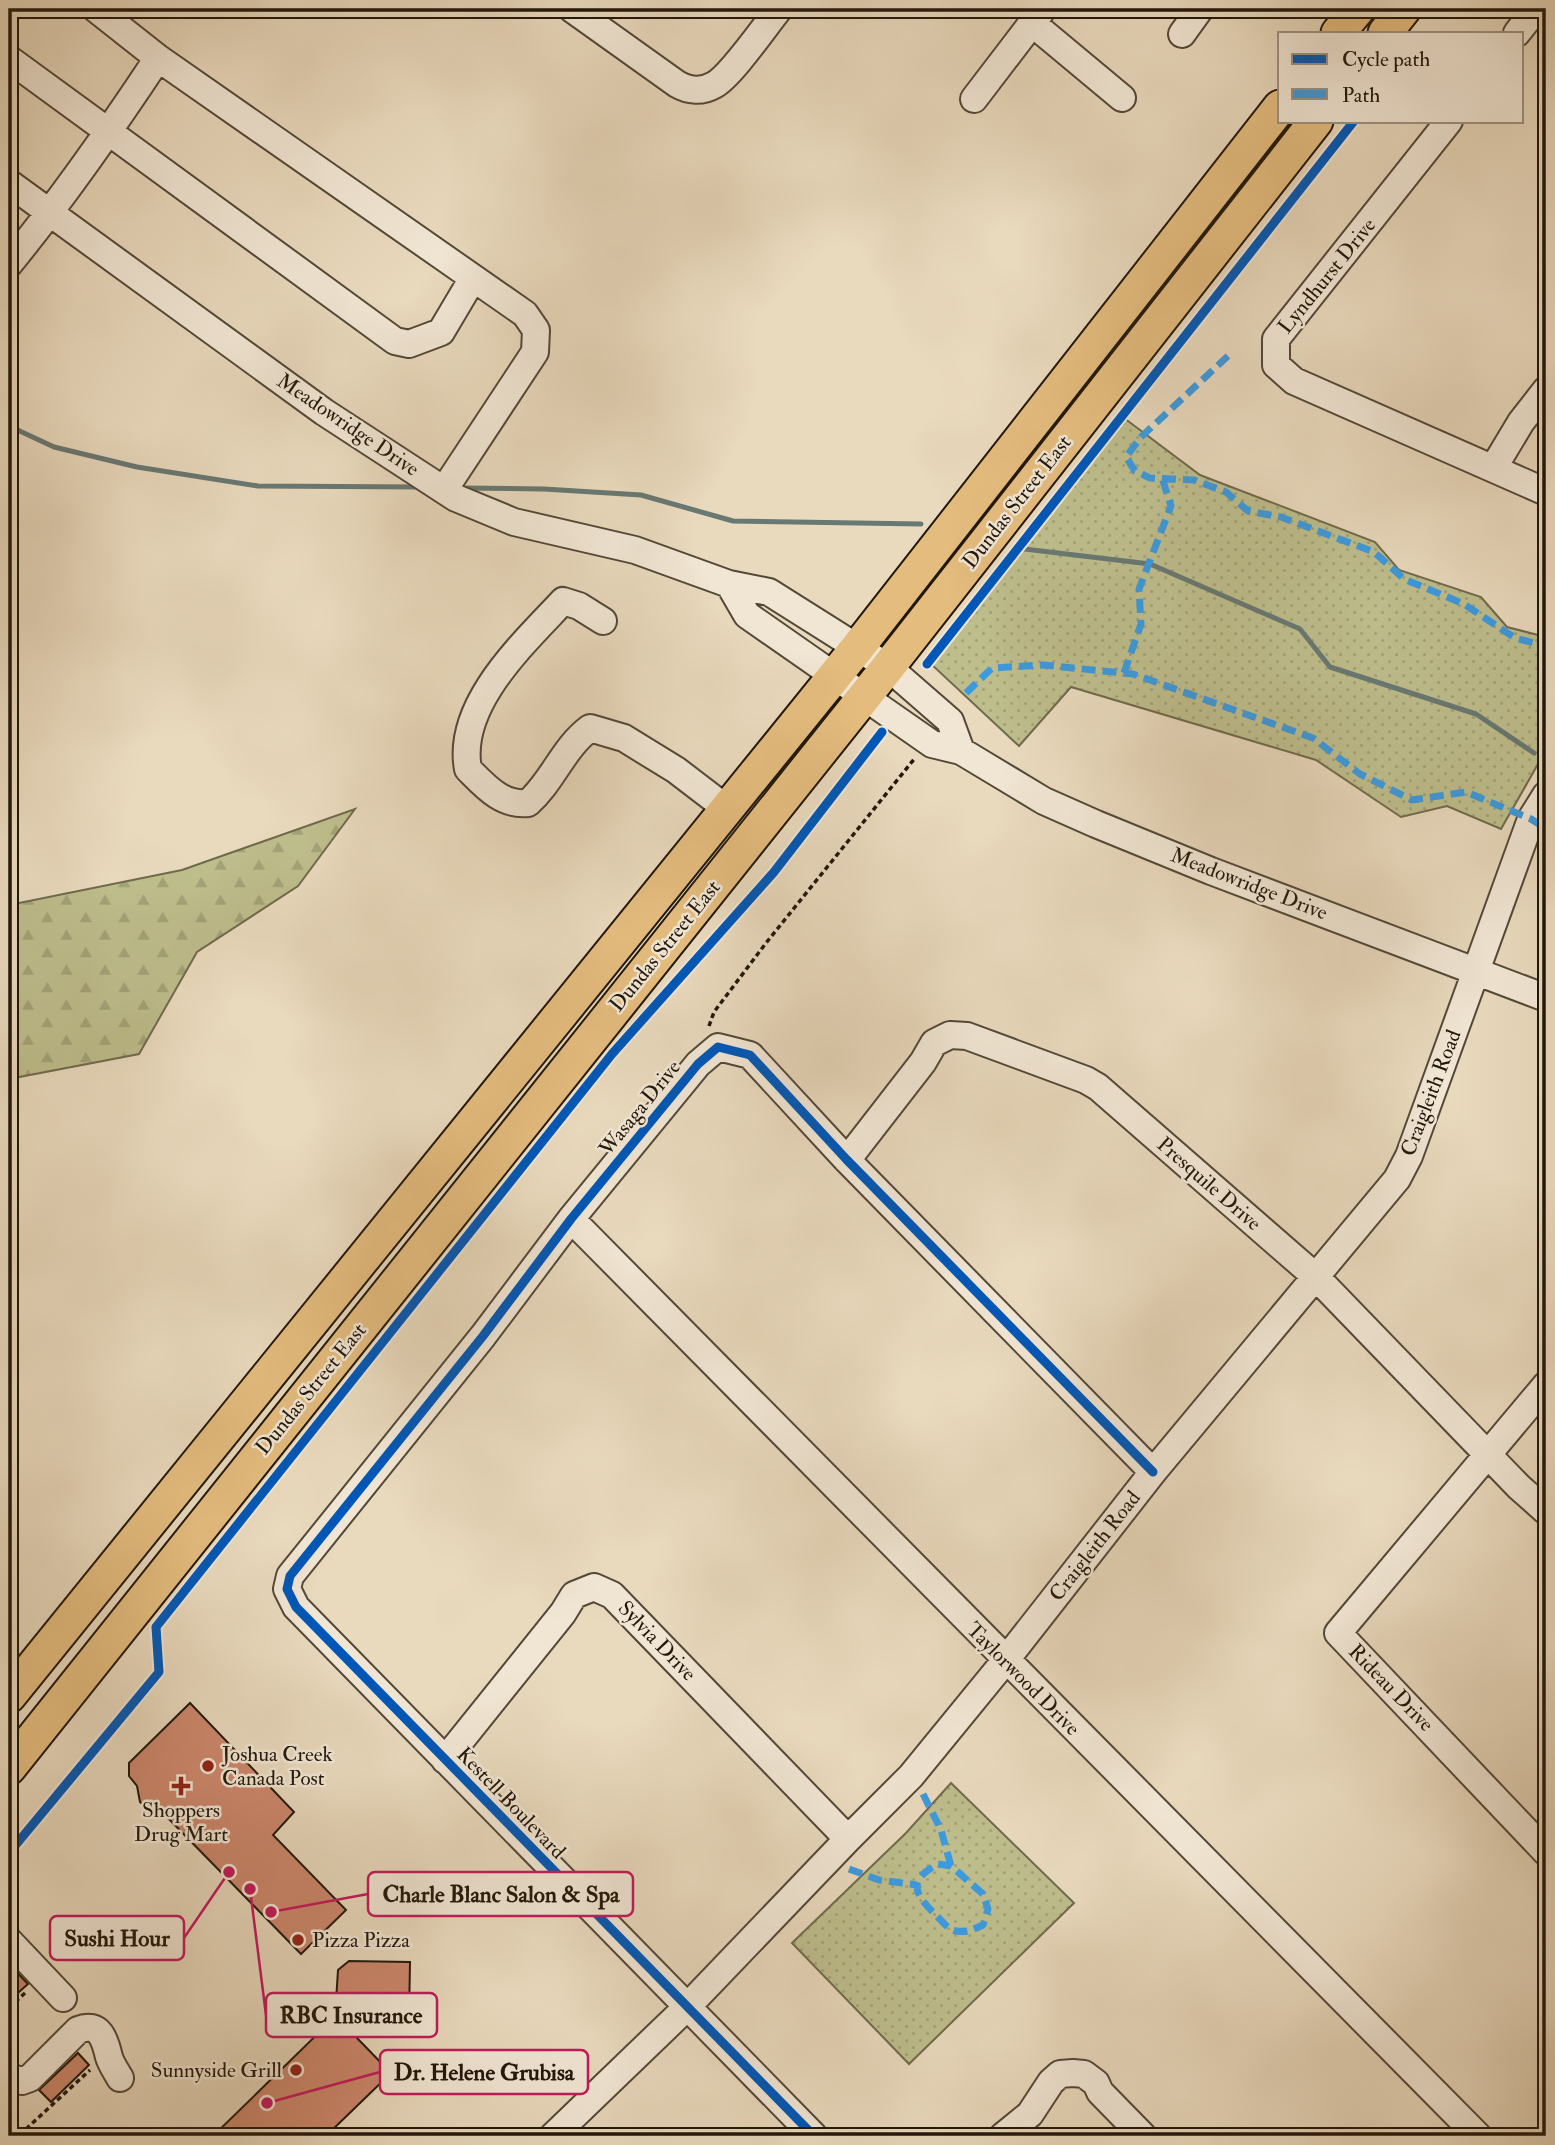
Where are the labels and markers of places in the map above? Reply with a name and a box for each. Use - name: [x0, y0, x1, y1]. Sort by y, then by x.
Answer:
- place label: Joshua Creek Canada Post: [221, 1741, 333, 1792]
- marker: Joshua Creek Canada Post: [200, 1758, 216, 1774]
- marker: Shoppers Drug Mart: [173, 1778, 189, 1794]
- place label: Shoppers Drug Mart: [134, 1797, 228, 1848]
- callout: Charle Blanc Salon & Spa: [368, 1872, 633, 1916]
- callout: Sushi Hour: [50, 1916, 184, 1960]
- place label: Pizza Pizza: [312, 1927, 410, 1954]
- marker: Pizza Pizza: [290, 1932, 306, 1948]
- callout: RBC Insurance: [266, 1993, 437, 2037]
- callout: Dr. Helene Grubisa: [380, 2050, 588, 2094]
- place label: Sunnyside Grill: [151, 2057, 283, 2084]
- marker: Sunnyside Grill: [288, 2062, 304, 2078]

